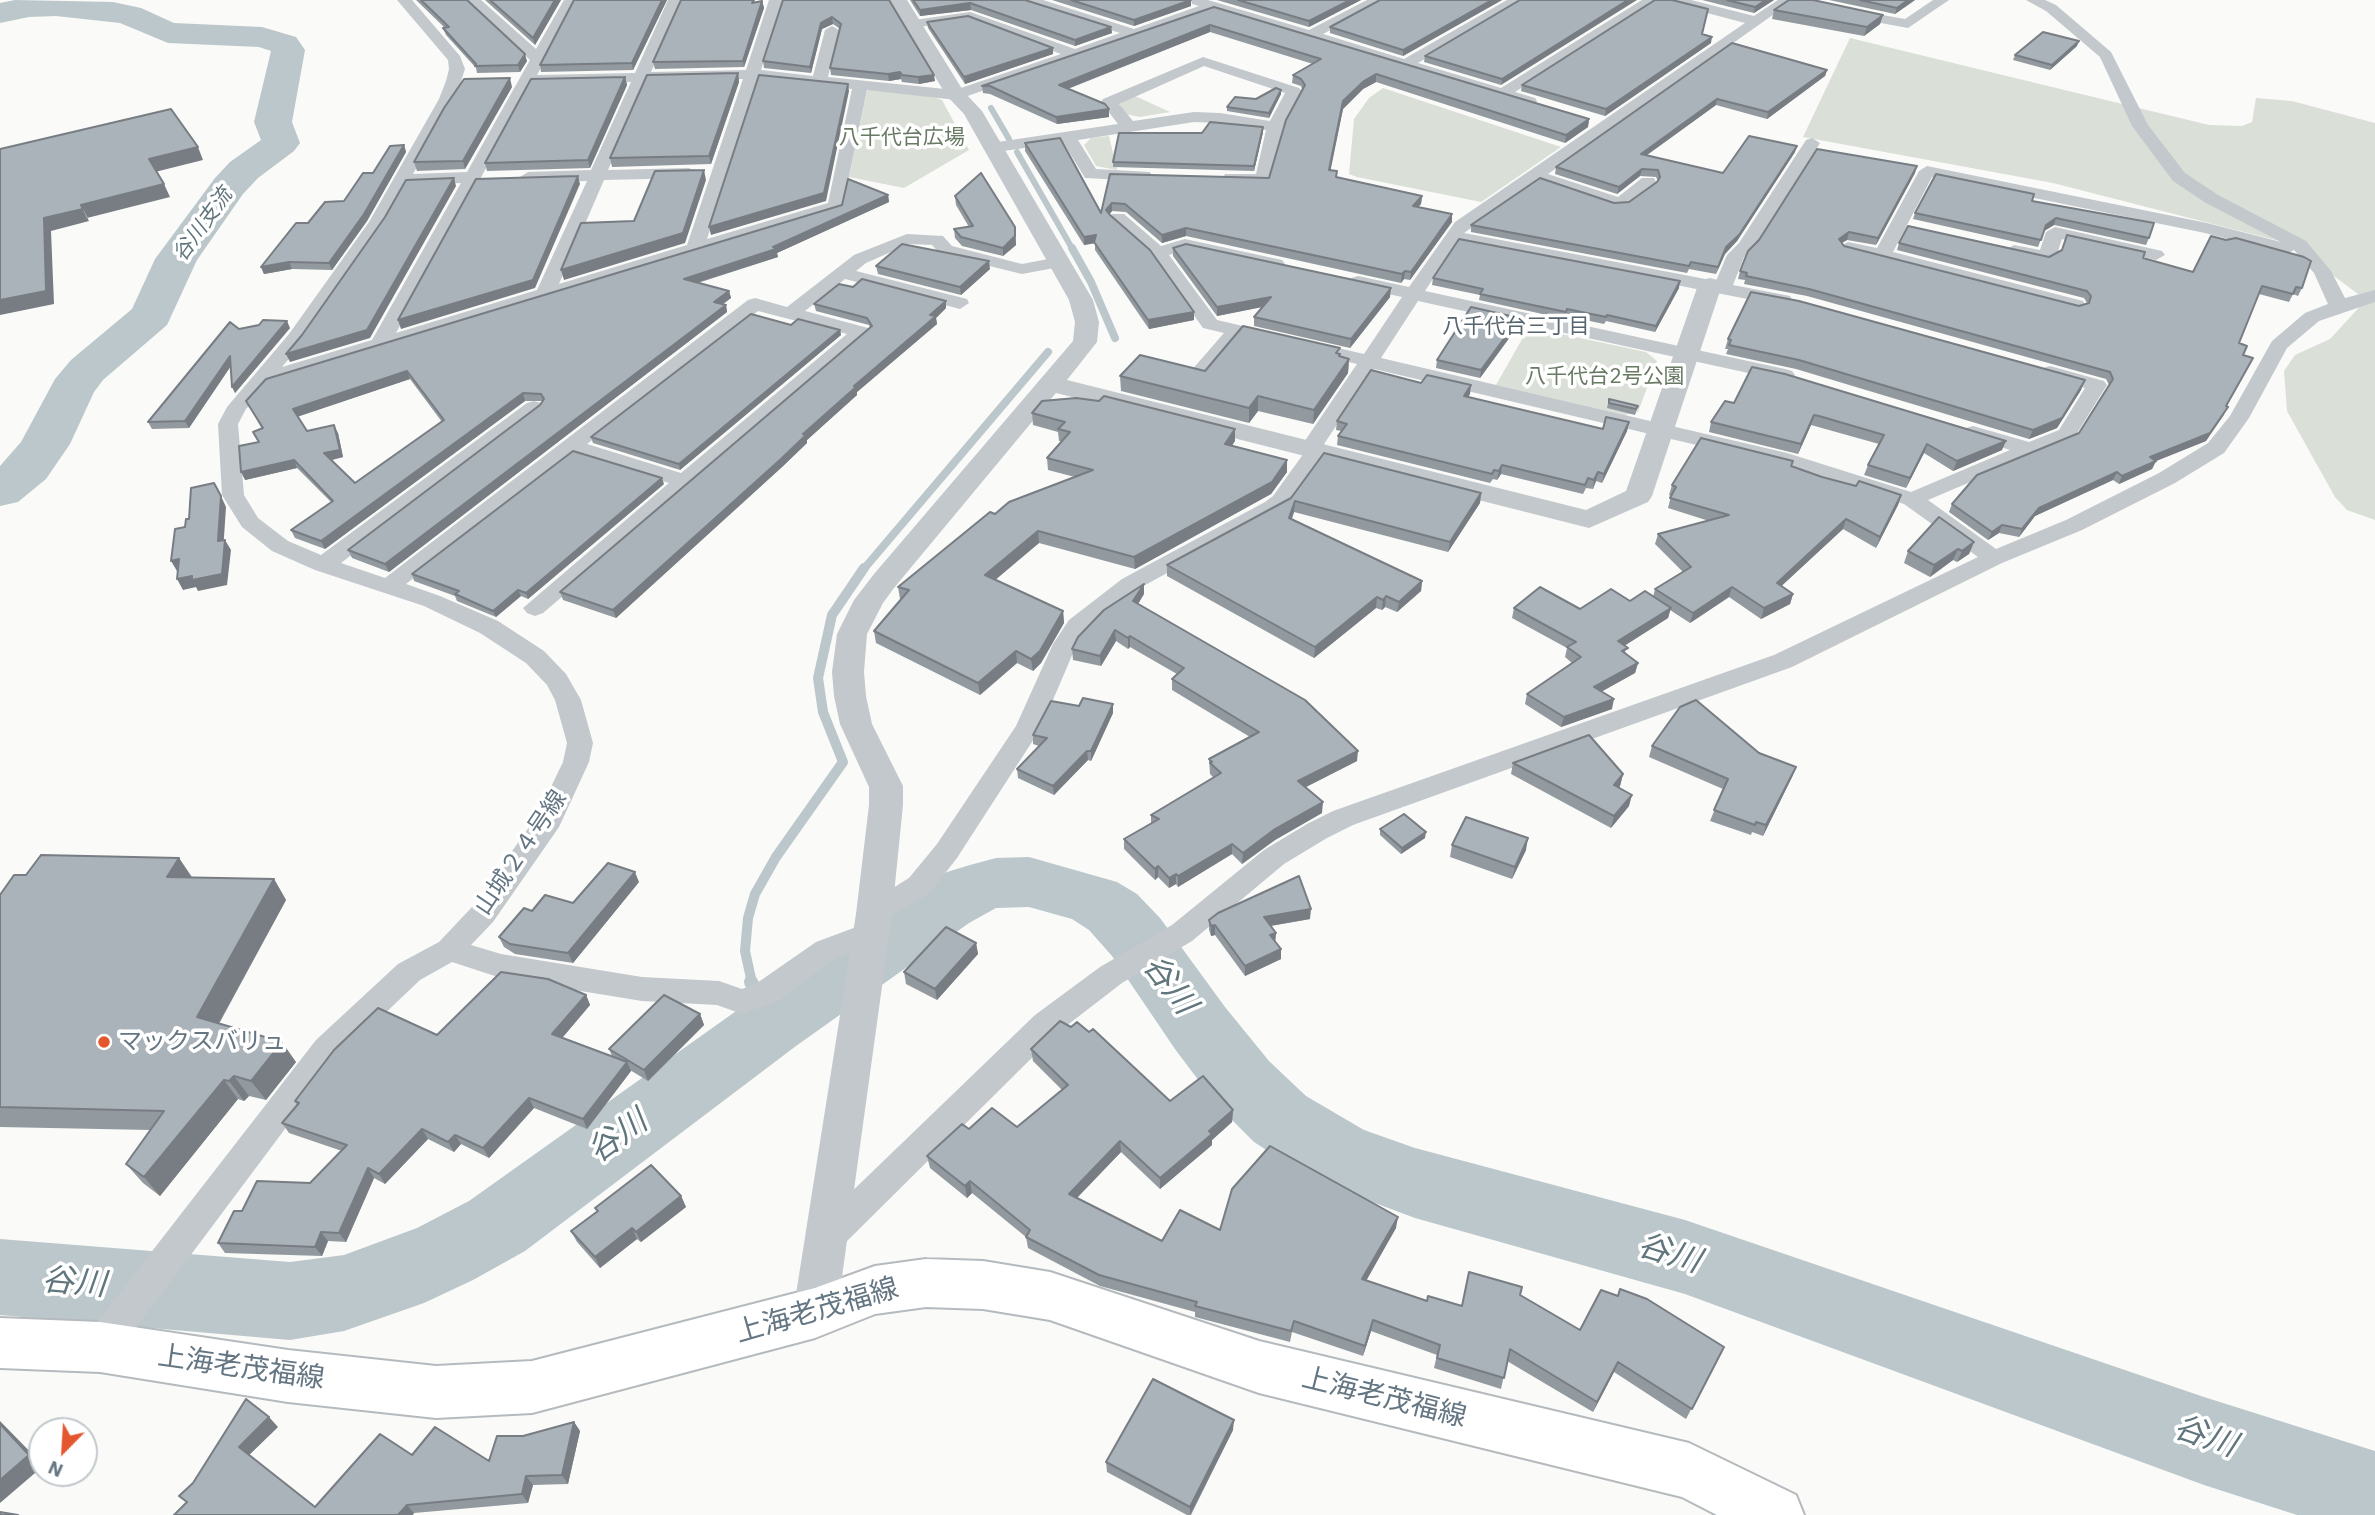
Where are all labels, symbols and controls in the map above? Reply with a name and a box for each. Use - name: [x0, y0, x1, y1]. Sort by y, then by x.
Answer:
- park label: 八千代台広場: [839, 125, 965, 151]
- water label: 谷川支流: [168, 184, 238, 266]
- district label: 八千代台三丁目: [1443, 314, 1589, 340]
- park label: 八千代台2号公園: [1525, 364, 1685, 390]
- street label: 山城２４号線: [469, 785, 573, 921]
- water label: 谷川: [1134, 948, 1204, 1022]
- place label: マックスバリュ: [118, 1028, 286, 1056]
- marker: マックスバリュ: [96, 1034, 112, 1050]
- water label: 谷川: [581, 1103, 655, 1171]
- water label: 谷川: [1633, 1226, 1705, 1282]
- water label: 谷川: [40, 1261, 108, 1305]
- street label: 上海老茂福線: [732, 1272, 902, 1350]
- street label: 上海老茂福線: [155, 1340, 327, 1396]
- street label: 上海老茂福線: [1298, 1361, 1470, 1435]
- water label: 谷川: [2168, 1408, 2242, 1466]
- north arrow: [28, 1417, 98, 1487]
- text: N: [44, 1456, 66, 1483]

